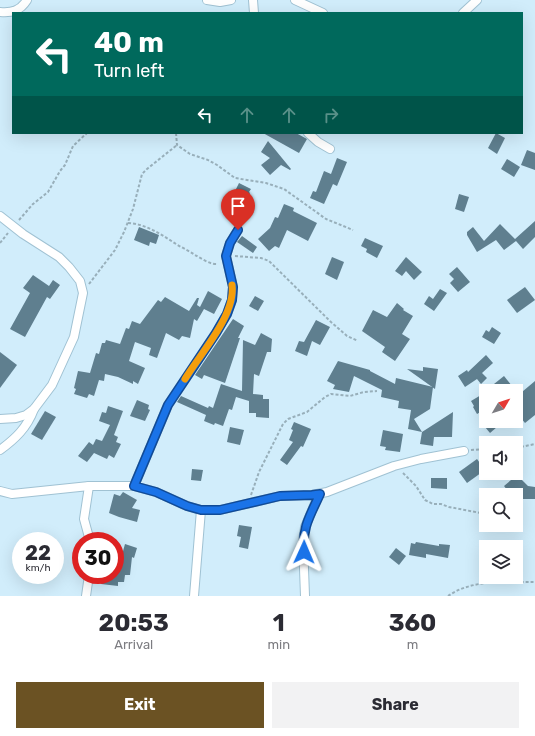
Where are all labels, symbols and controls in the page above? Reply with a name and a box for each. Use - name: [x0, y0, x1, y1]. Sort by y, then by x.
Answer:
- text: 40 m: [94, 26, 164, 59]
- icon: left: [28, 28, 80, 80]
- text: Turn left: [94, 60, 164, 82]
- icon: left: [194, 104, 216, 126]
- icon: ahead: [236, 104, 258, 126]
- icon: ahead: [278, 104, 300, 126]
- icon: right: [320, 104, 342, 126]
- pin: [221, 189, 255, 230]
- icon: arrive: [227, 195, 249, 217]
- north arrow: [479, 384, 523, 428]
- map controls: [479, 384, 523, 584]
- button: sound: [479, 436, 523, 480]
- button: search: [479, 488, 523, 532]
- position arrow: [283, 531, 325, 573]
- speed limit sign: 30: [72, 532, 124, 584]
- button: layers: [479, 540, 523, 584]
- text: 22: [25, 541, 51, 565]
- text: km/h: [26, 562, 50, 574]
- text: 20:53: [99, 609, 169, 637]
- text: 1: [273, 609, 285, 637]
- text: 360: [389, 609, 436, 637]
- text: Arrival: [114, 637, 153, 652]
- text: min: [267, 637, 290, 652]
- text: m: [407, 637, 418, 652]
- button: Exit: [16, 682, 264, 728]
- button: Share: [272, 682, 519, 728]

